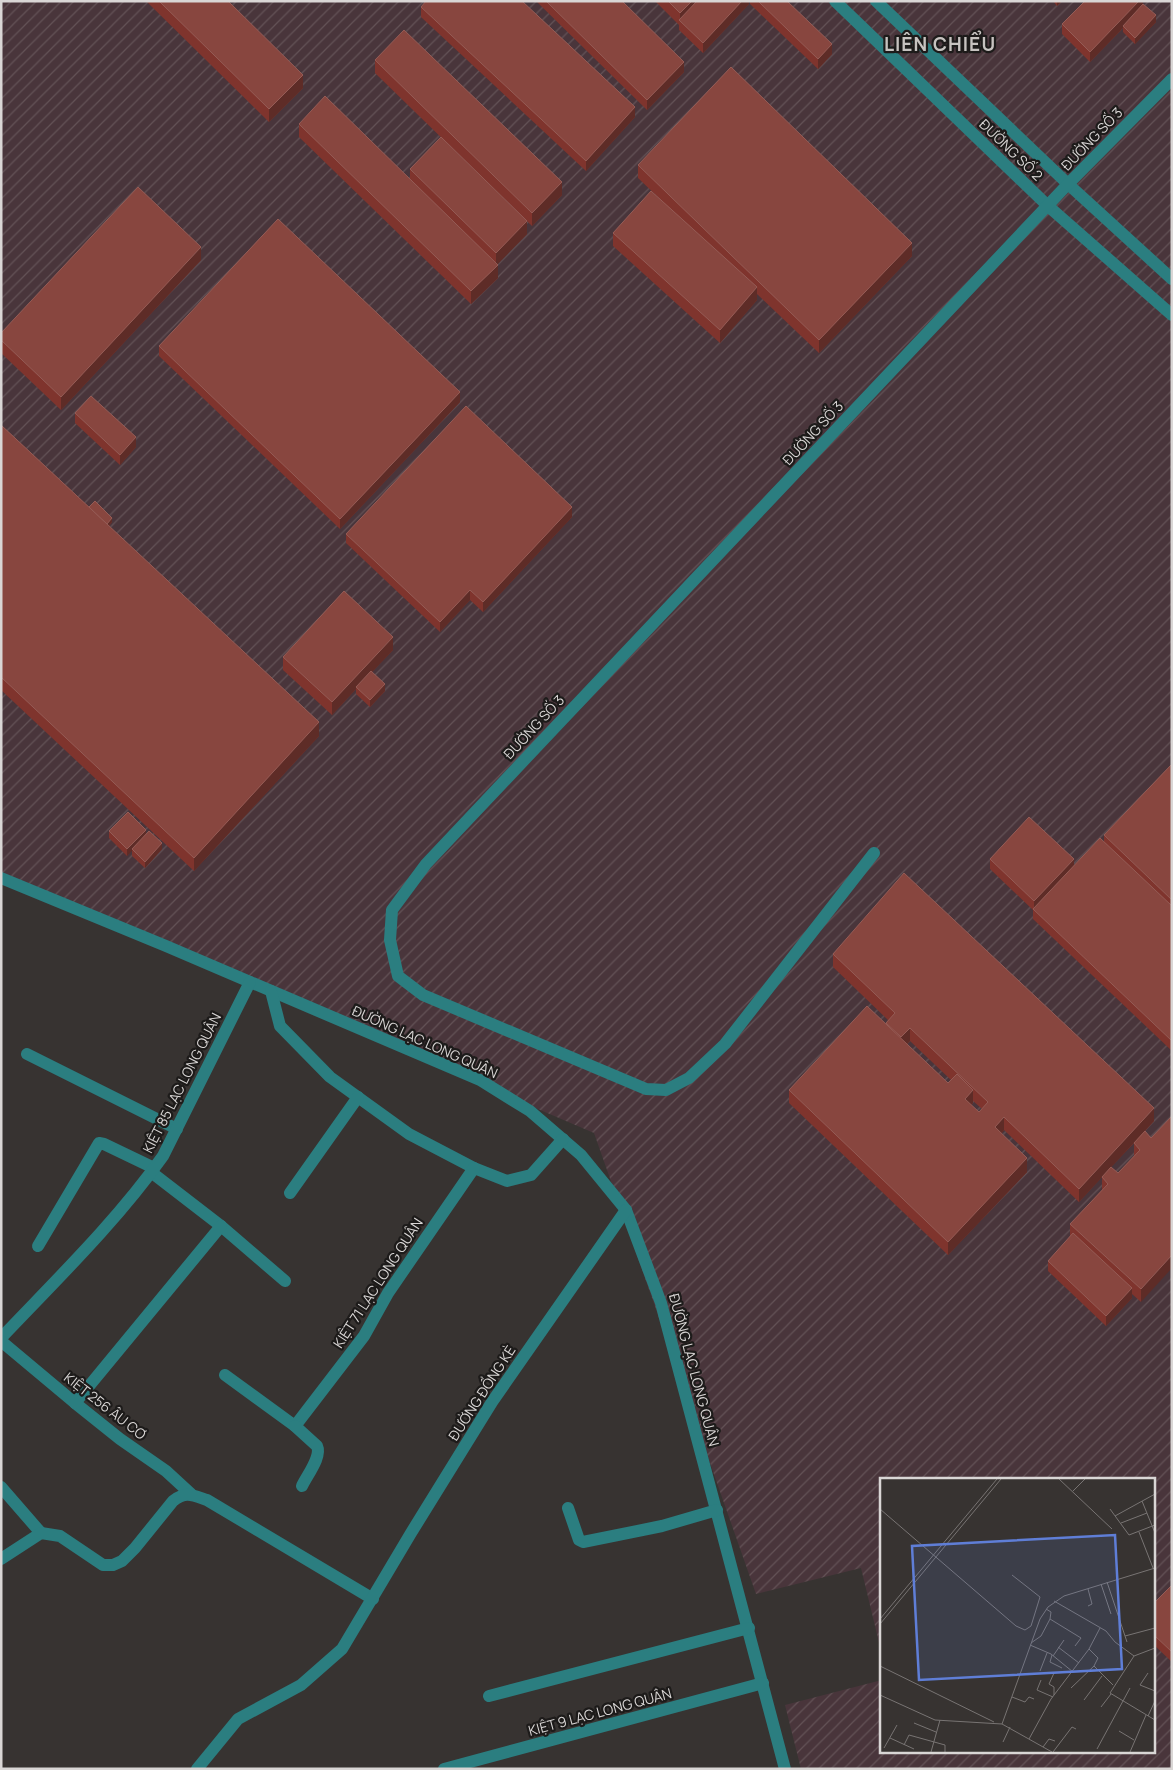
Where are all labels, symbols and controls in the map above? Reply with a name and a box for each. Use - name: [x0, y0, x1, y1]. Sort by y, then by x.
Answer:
- district label: LIÊN CHIỂU: [884, 30, 996, 57]
- street label: ĐƯỜNG SỐ 3: [1056, 102, 1127, 174]
- street label: ĐƯỜNG SỐ 2: [976, 114, 1048, 185]
- street label: ĐƯỜNG SỐ 3: [777, 396, 847, 469]
- street label: ĐƯỜNG SỐ 3: [498, 690, 568, 763]
- street label: ĐƯỜNG LẠC LONG QUÂN: [349, 1001, 501, 1082]
- street label: KIỆT 85 LẠC LONG QUÂN: [138, 1009, 225, 1156]
- street label: KIỆT 71 LẠC LONG QUÂN: [328, 1214, 427, 1351]
- street label: ĐƯỜNG LẠC LONG QUÂN: [665, 1291, 724, 1448]
- street label: ĐƯỜNG ĐỒNG KÈ: [443, 1341, 519, 1444]
- street label: KIỆT 256 ÂU CƠ: [60, 1368, 150, 1444]
- inset map: [880, 1478, 1156, 1752]
- street label: KIỆT 9 LẠC LONG QUÂN: [526, 1683, 674, 1740]

